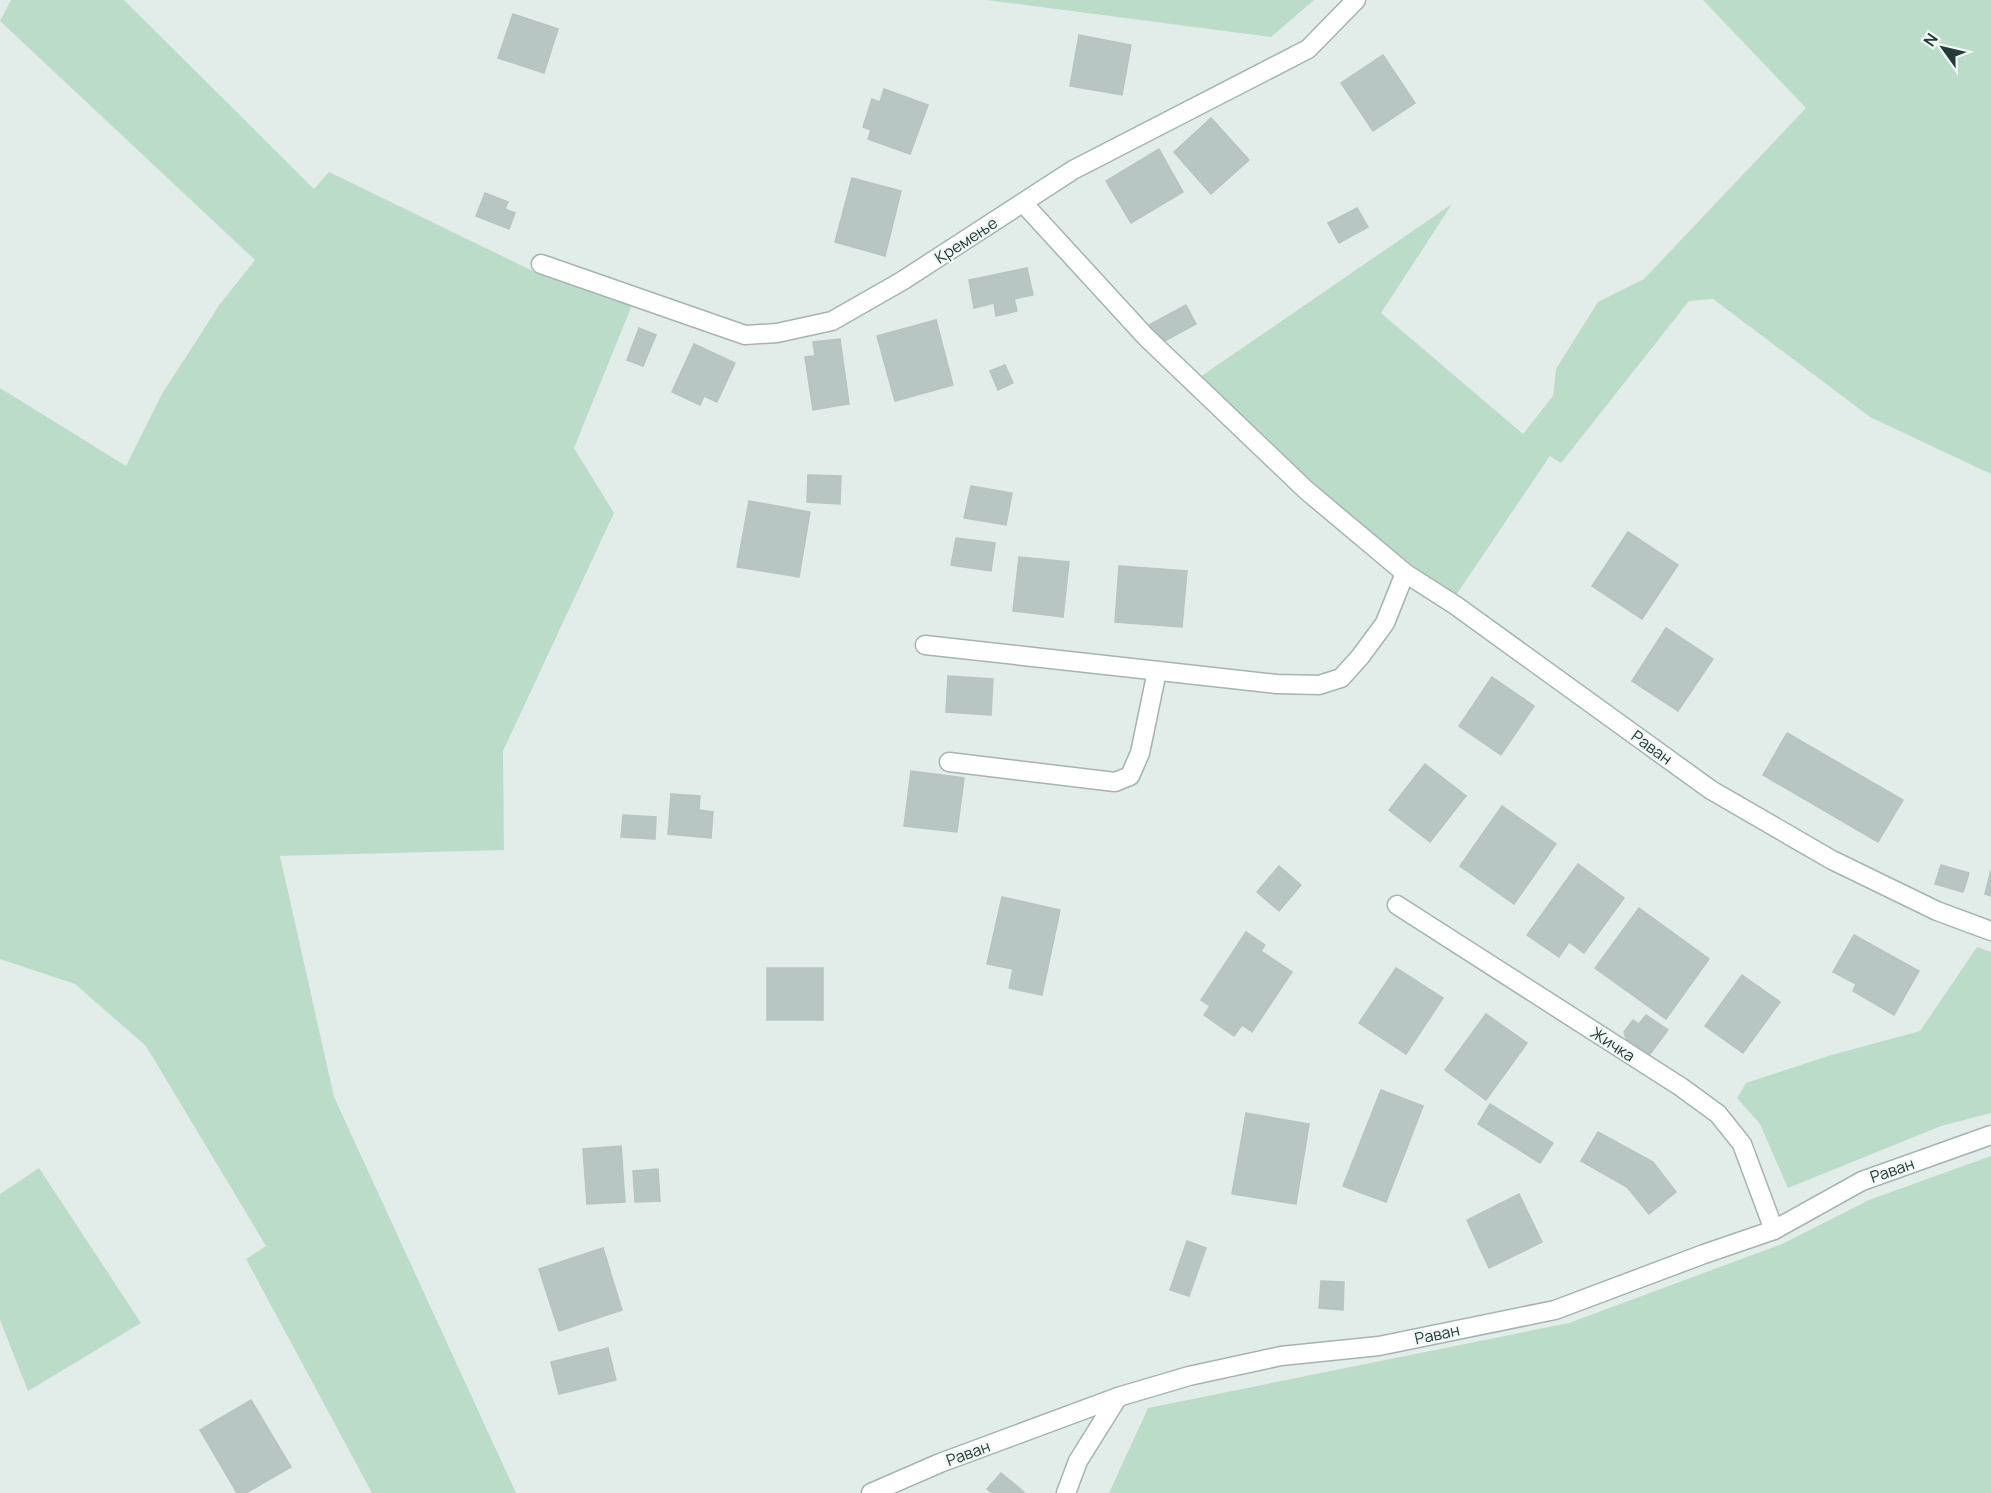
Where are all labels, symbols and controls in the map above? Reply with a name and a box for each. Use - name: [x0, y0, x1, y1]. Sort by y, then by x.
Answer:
- north arrow: [1913, 18, 1973, 78]
- text: N: [1918, 29, 1943, 51]
- street label: Кремење: [930, 212, 1002, 268]
- street label: Раван: [1627, 725, 1677, 769]
- street label: Жичка: [1587, 1021, 1639, 1067]
- street label: Раван: [1867, 1152, 1917, 1188]
- street label: Раван: [1412, 1319, 1462, 1349]
- street label: Раван: [943, 1435, 993, 1471]

